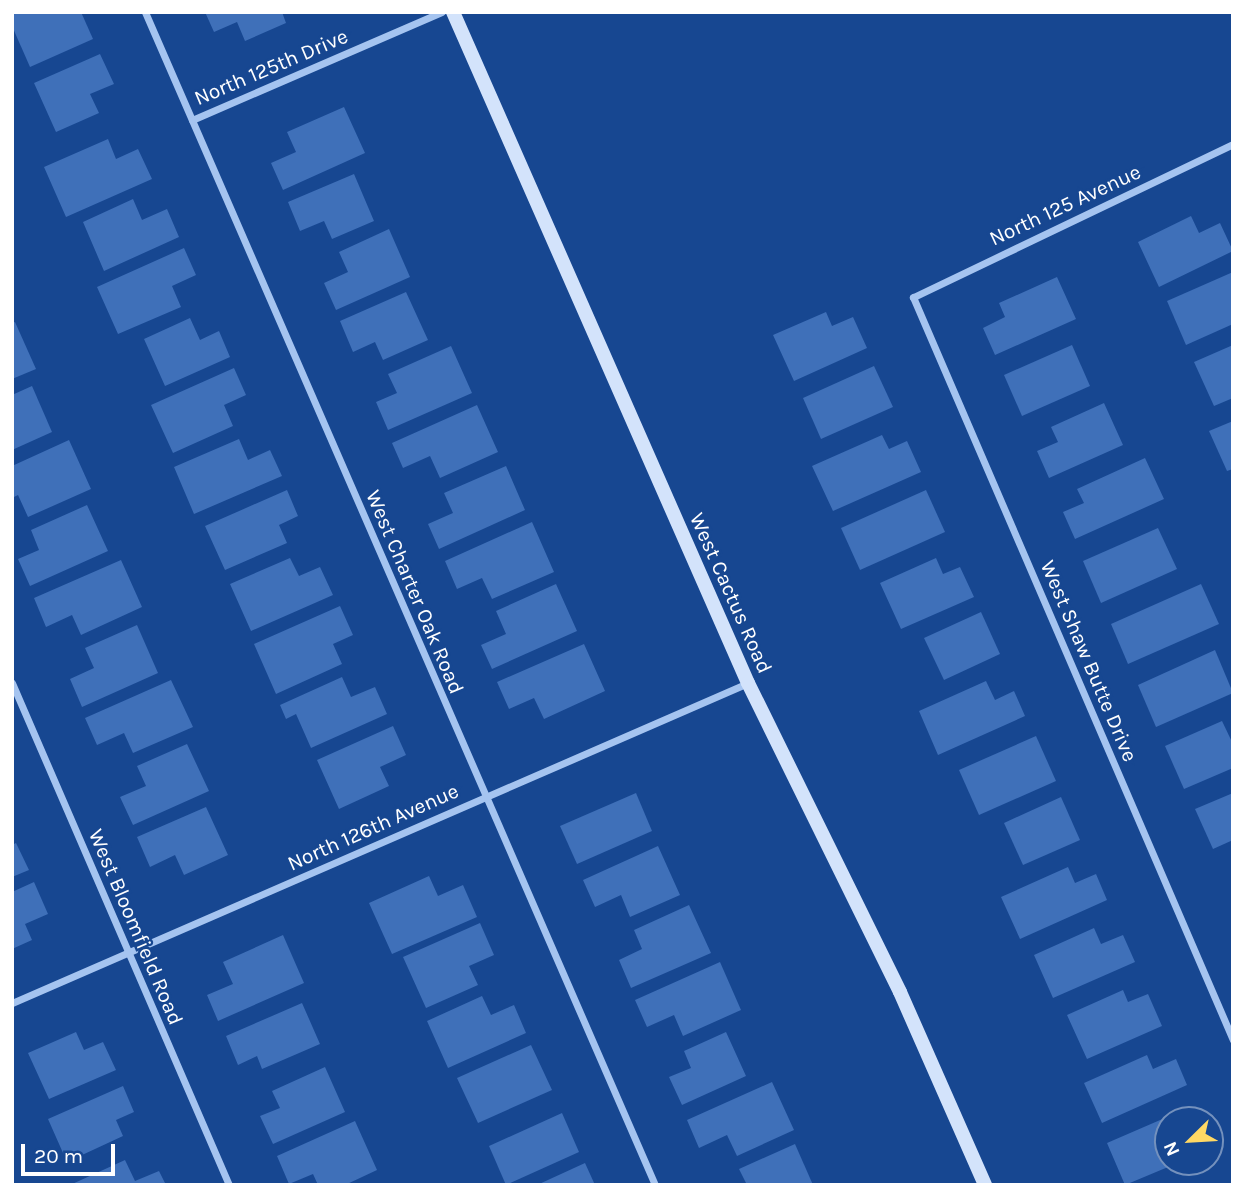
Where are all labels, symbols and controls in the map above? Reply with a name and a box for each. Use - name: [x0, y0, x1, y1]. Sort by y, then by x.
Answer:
- street label: North 125th Drive: [190, 23, 352, 111]
- street label: North 125 Avenue: [985, 159, 1145, 251]
- street label: West Charter Oak Road: [361, 486, 469, 698]
- street label: West Cactus Road: [684, 509, 778, 677]
- street label: West Shaw Butte Drive: [1035, 557, 1143, 765]
- street label: North 126th Avenue: [283, 778, 463, 876]
- street label: West Bloomfield Road: [83, 825, 189, 1029]
- north arrow: [1154, 1106, 1224, 1176]
- scale bar: [24, 1130, 119, 1174]
- text: N: [1159, 1138, 1184, 1159]
- text: 20 m: [34, 1144, 83, 1168]

